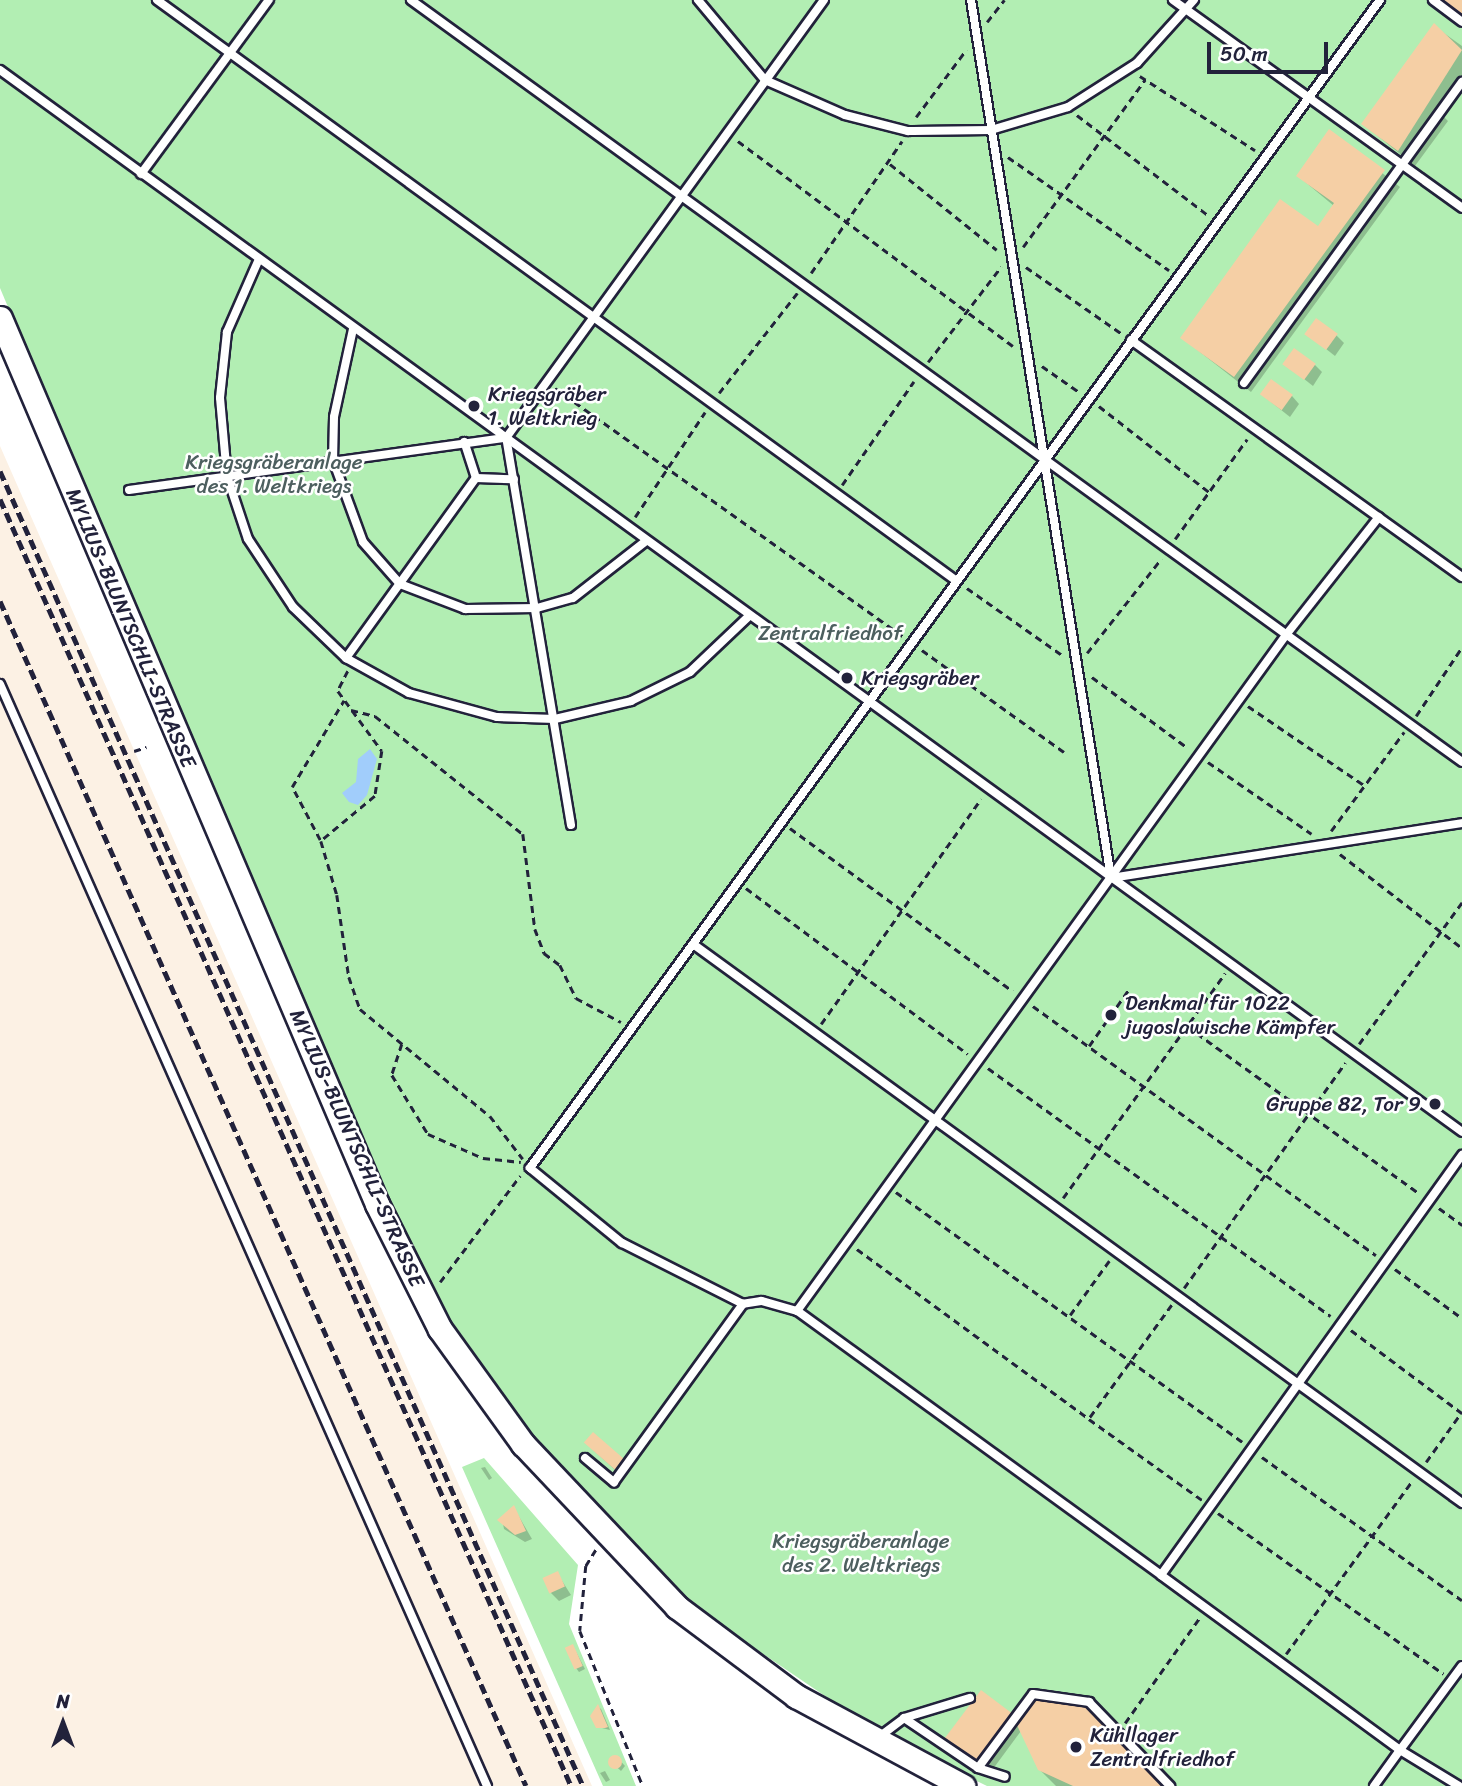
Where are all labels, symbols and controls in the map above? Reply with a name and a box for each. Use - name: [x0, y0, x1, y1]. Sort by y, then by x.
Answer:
- scale bar: [1210, 28, 1331, 72]
- text: 50 m: [1220, 35, 1268, 73]
- place label: Kriegsgräber 1. Weltkrieg: [488, 381, 606, 431]
- marker: Kriegsgräber 1. Weltkrieg: [466, 398, 482, 414]
- park label: Kriegsgräberanlage des 1. Weltkriegs: [185, 449, 363, 499]
- street label: MYLIUS-BLUNTSCHLI-STRASSE: [61, 484, 201, 772]
- park label: Zentralfriedhof: [758, 620, 902, 646]
- place label: Kriegsgräber: [861, 665, 979, 691]
- marker: Kriegsgräber: [839, 670, 855, 686]
- place label: Denkmal für 1022 jugoslawische Kämpfer: [1125, 990, 1335, 1040]
- street label: MYLIUS-BLUNTSCHLI-STRASSE: [284, 1005, 430, 1291]
- marker: Denkmal für 1022 jugoslawische Kämpfer: [1103, 1007, 1119, 1023]
- place label: Gruppe 82, Tor 9: [1266, 1091, 1421, 1117]
- marker: Gruppe 82, Tor 9: [1427, 1096, 1443, 1112]
- park label: Kriegsgräberanlage des 2. Weltkriegs: [772, 1528, 950, 1578]
- text: N: [56, 1685, 70, 1718]
- north arrow: [28, 1688, 98, 1758]
- place label: Kühllager Zentralfriedhof: [1090, 1722, 1234, 1772]
- marker: Kühllager Zentralfriedhof: [1068, 1739, 1084, 1755]

